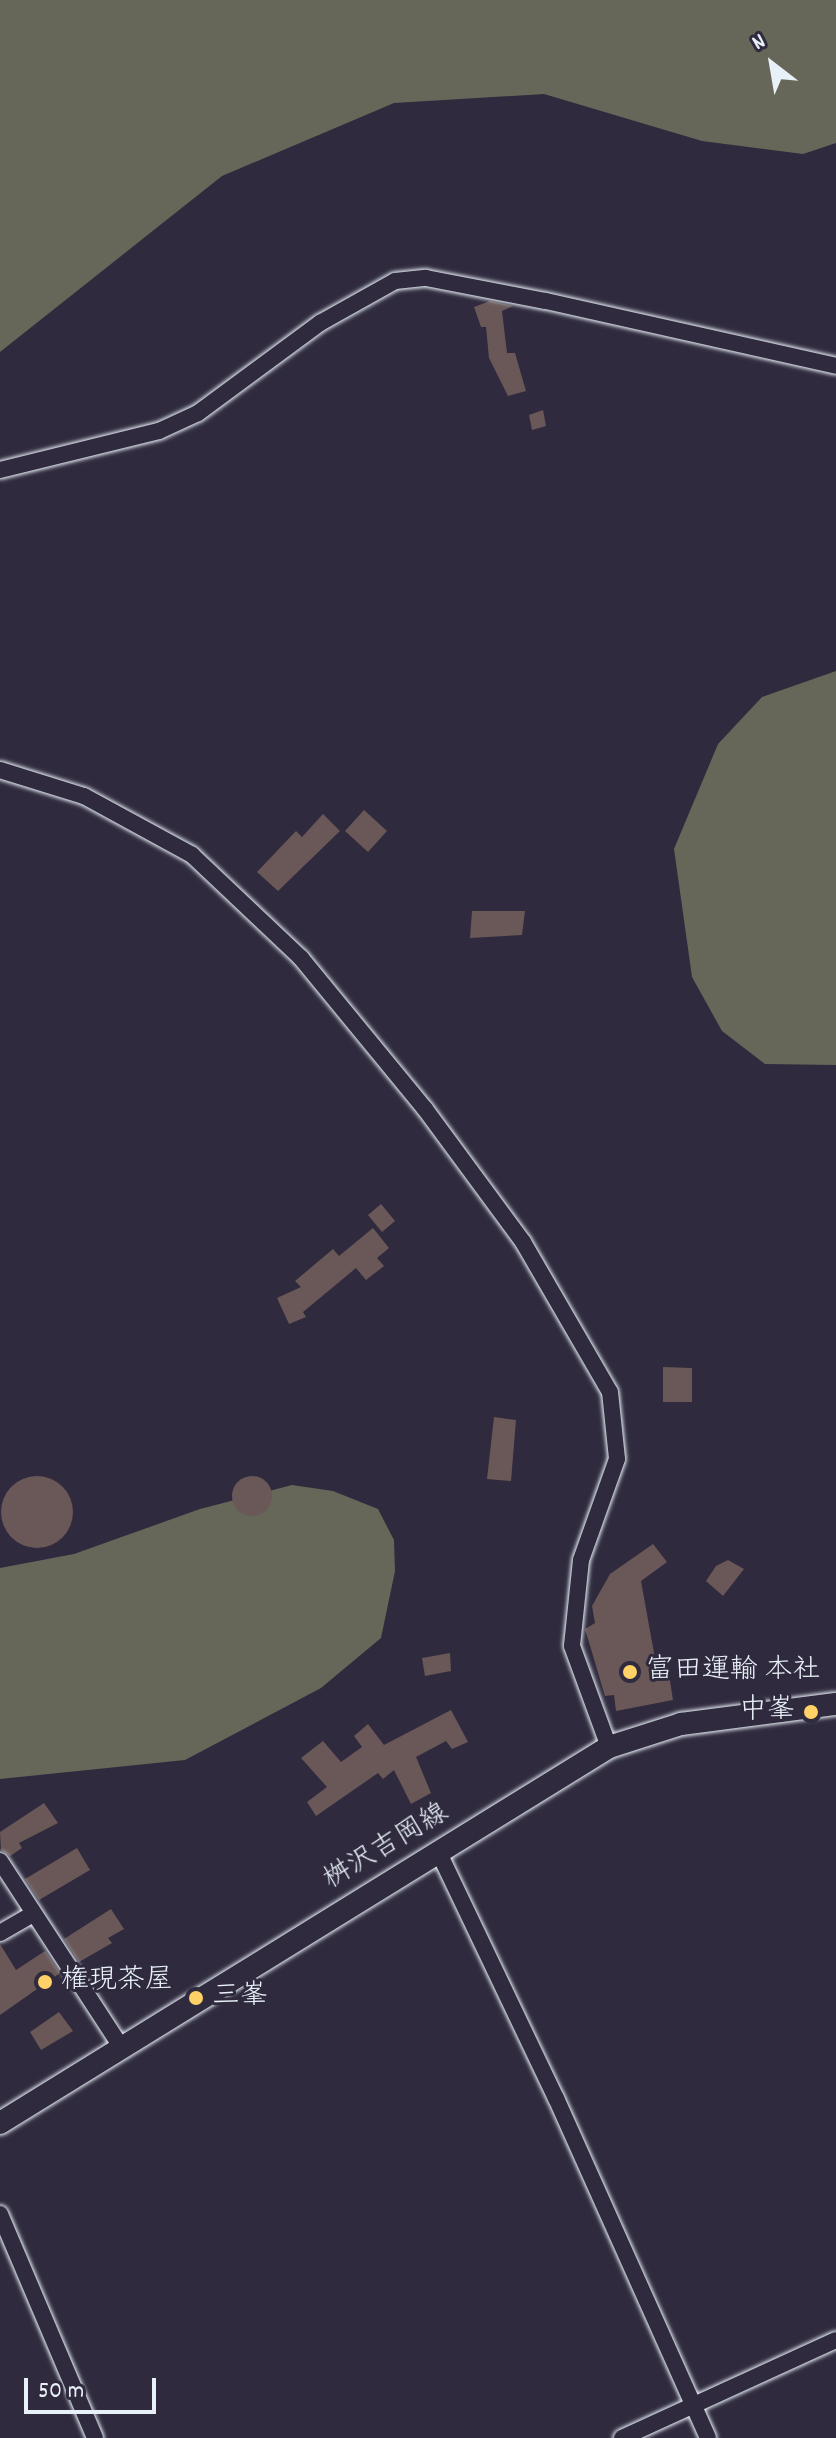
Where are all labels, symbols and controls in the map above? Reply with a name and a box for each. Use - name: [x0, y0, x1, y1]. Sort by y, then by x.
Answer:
- north arrow: [732, 24, 812, 104]
- text: N: [747, 27, 772, 59]
- place label: 富田運輸 本社: [646, 1655, 820, 1689]
- marker: 富田運輸 本社: [621, 1663, 639, 1681]
- place label: 中峯: [739, 1695, 795, 1729]
- marker: 中峯: [802, 1703, 820, 1721]
- street label: 桝沢吉岡線: [318, 1798, 456, 1898]
- place label: 権現茶屋: [61, 1965, 173, 1999]
- marker: 権現茶屋: [36, 1973, 54, 1991]
- place label: 三峯: [212, 1981, 268, 2015]
- marker: 三峯: [187, 1989, 205, 2007]
- scale bar: [28, 2362, 160, 2412]
- text: 50 m: [38, 2375, 84, 2409]

